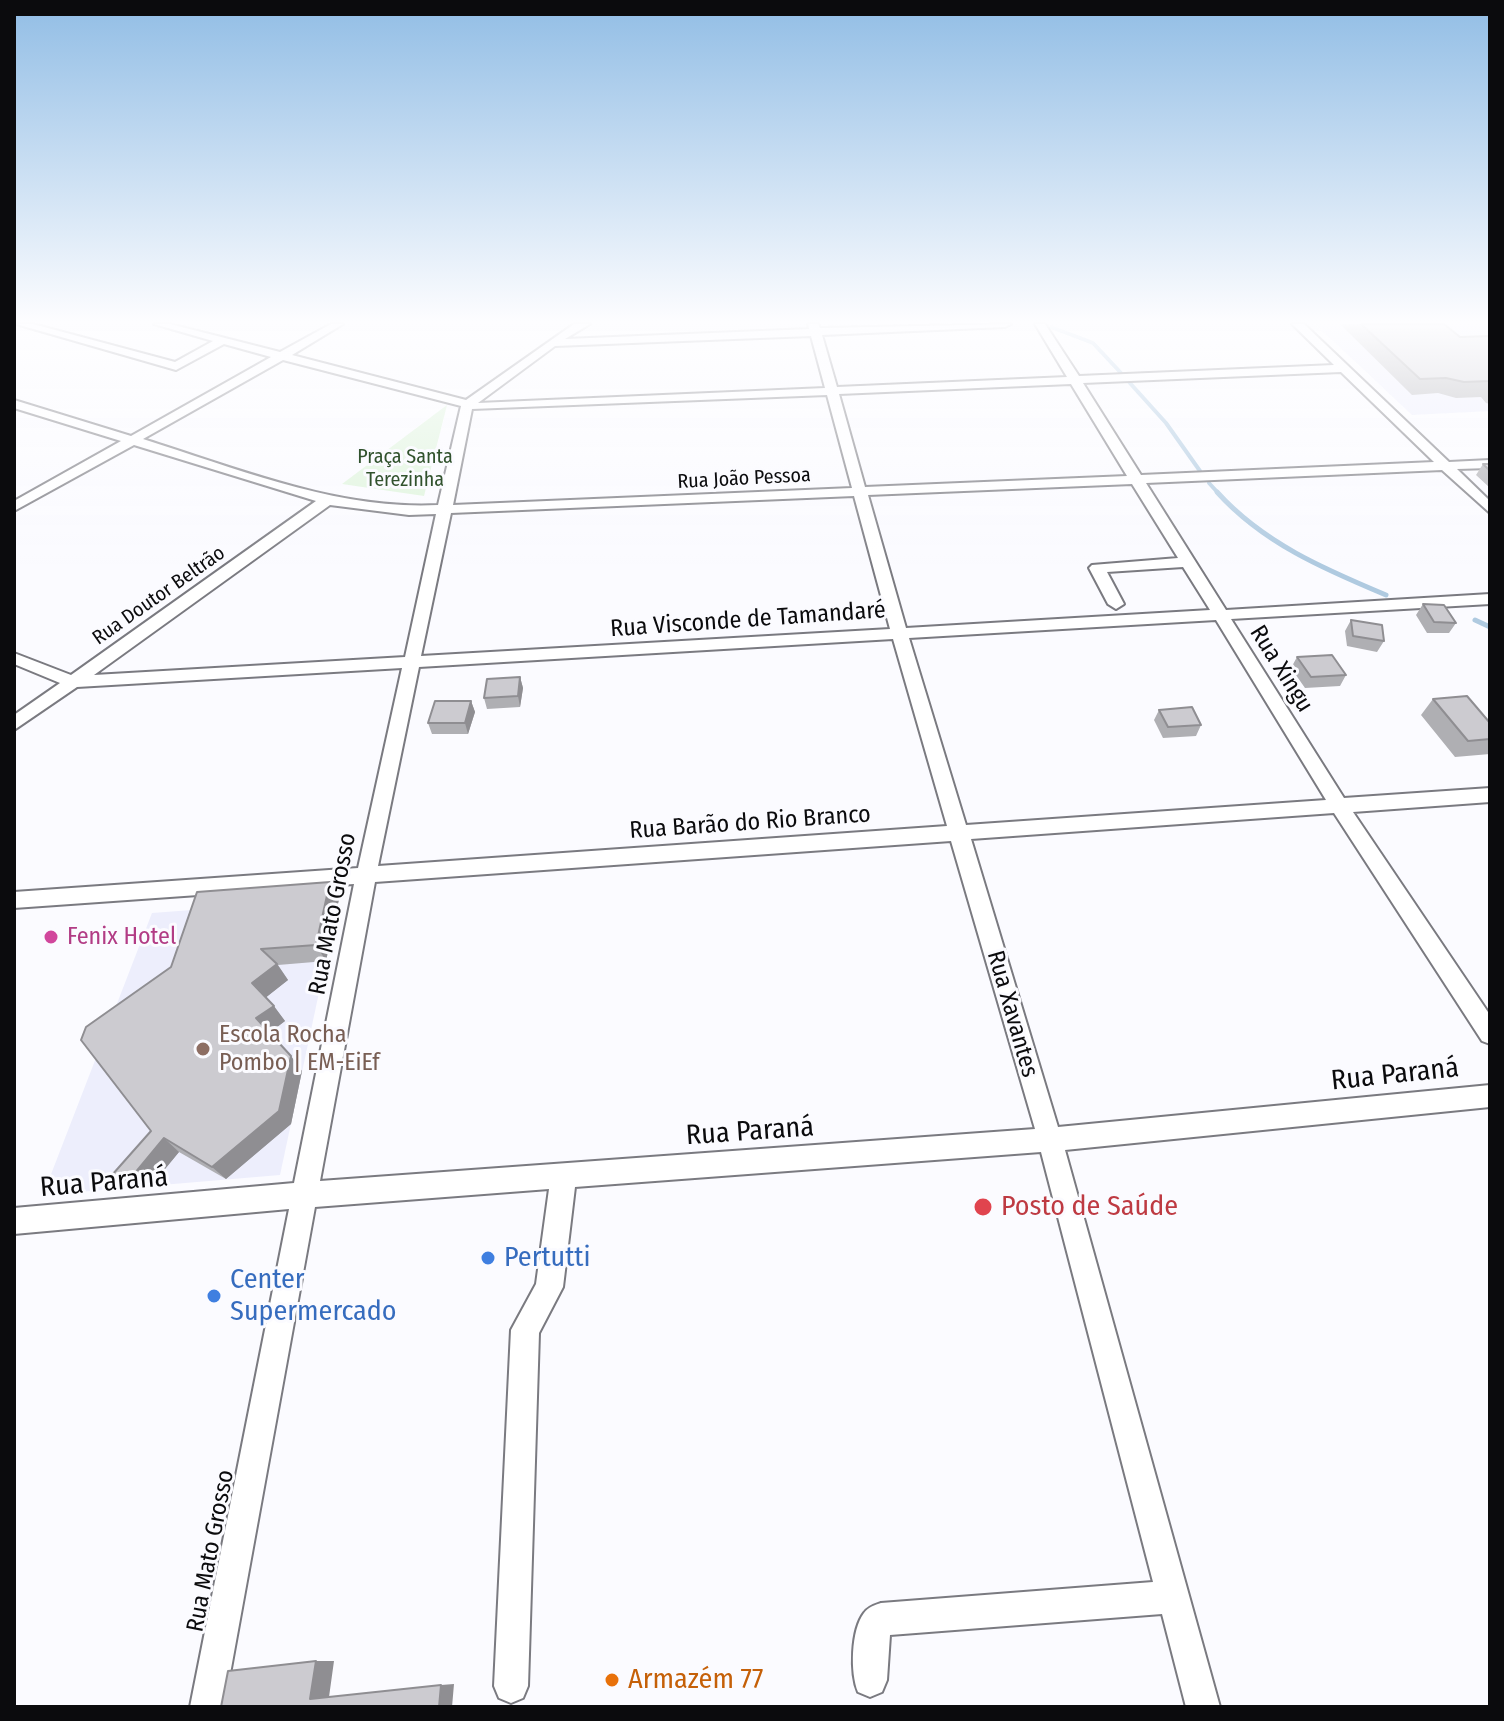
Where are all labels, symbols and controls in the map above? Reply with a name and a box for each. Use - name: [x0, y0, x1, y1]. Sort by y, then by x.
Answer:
- park label: Praça Santa Terezinha: [357, 445, 453, 492]
- street label: Rua João Pessoa: [677, 464, 811, 494]
- street label: Rua Doutor Beltrão: [88, 541, 230, 651]
- street label: Rua Visconde de Tamandaré: [609, 596, 887, 644]
- street label: Rua Xingu: [1243, 620, 1319, 718]
- street label: Rua Barão do Rio Branco: [628, 800, 872, 846]
- street label: Rua Mato Grosso: [303, 830, 363, 998]
- place label: Fenix Hotel: [67, 923, 176, 951]
- marker: Fenix Hotel: [42, 928, 60, 946]
- street label: Rua Xavantes: [980, 947, 1044, 1081]
- place label: Escola Rocha Pombo | EM-EiEf: [219, 1021, 380, 1077]
- marker: Escola Rocha Pombo | EM-EiEf: [194, 1040, 212, 1058]
- street label: Rua Paraná: [1329, 1052, 1461, 1098]
- street label: Rua Paraná: [685, 1111, 815, 1153]
- street label: Rua Paraná: [39, 1161, 169, 1205]
- place label: Posto de Saúde: [1001, 1190, 1178, 1224]
- marker: Posto de Saúde: [972, 1196, 994, 1218]
- place label: Pertutti: [504, 1241, 591, 1275]
- marker: Pertutti: [479, 1249, 497, 1267]
- place label: Center Supermercado: [230, 1263, 397, 1329]
- marker: Center Supermercado: [205, 1287, 223, 1305]
- street label: Rua Mato Grosso: [181, 1467, 241, 1635]
- place label: Armazém 77: [628, 1663, 763, 1697]
- marker: Armazém 77: [603, 1671, 621, 1689]

